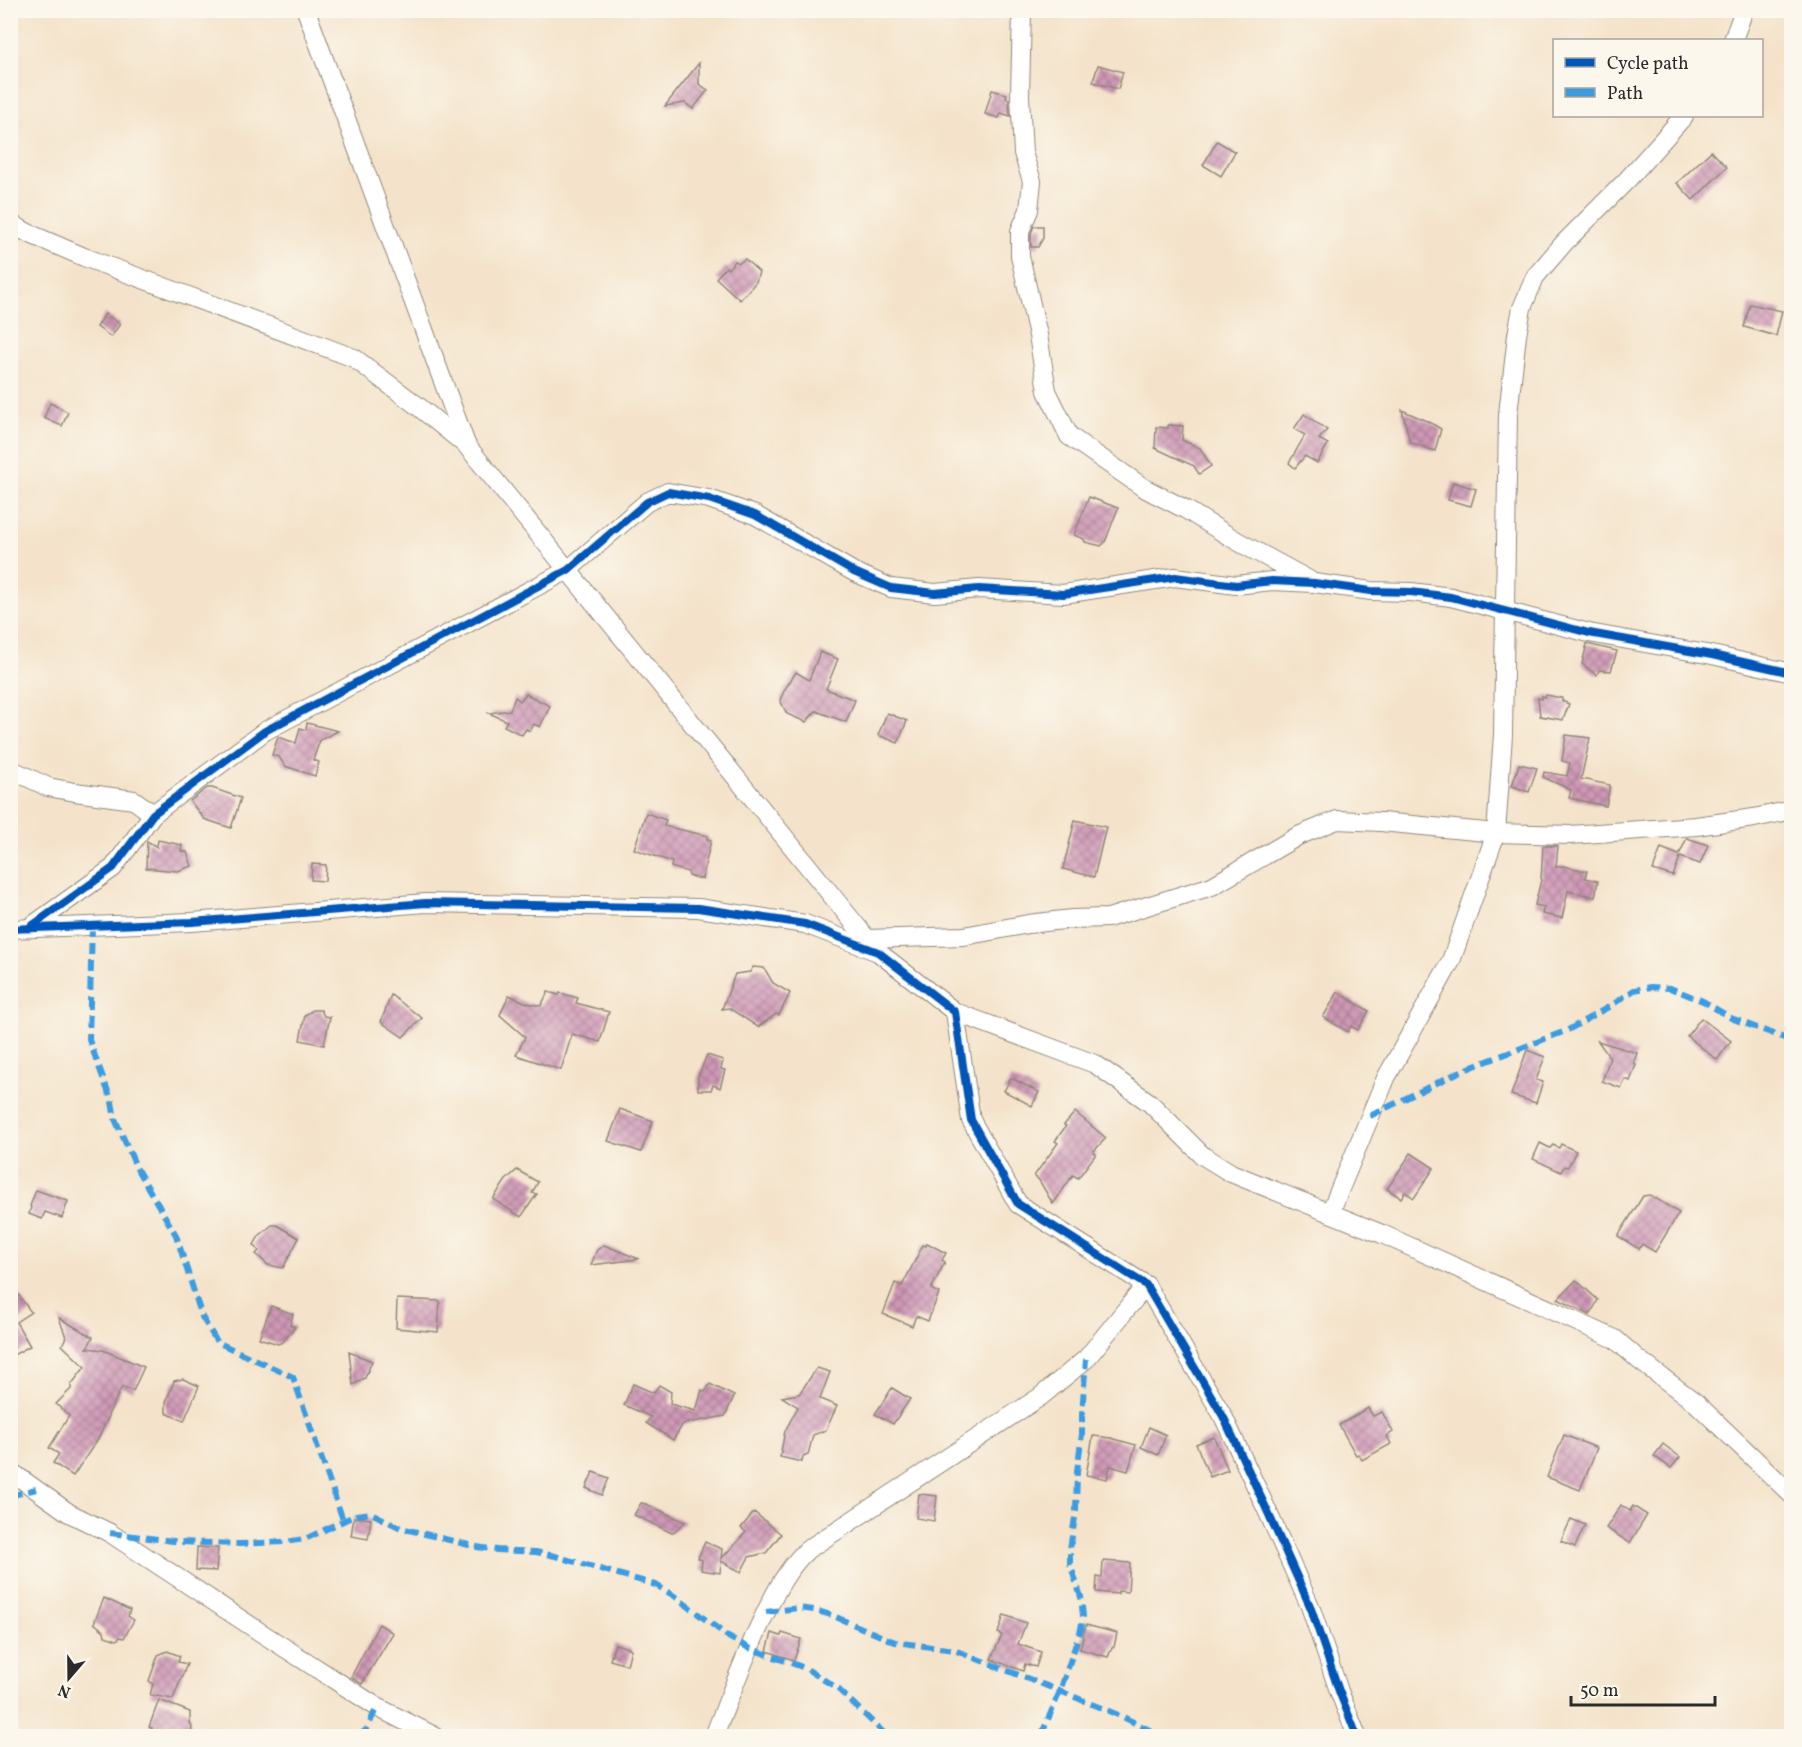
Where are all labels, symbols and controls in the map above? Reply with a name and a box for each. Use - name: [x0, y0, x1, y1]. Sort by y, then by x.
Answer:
- legend: [1553, 39, 1763, 117]
- text: Cycle path: [1607, 52, 1689, 77]
- text: Path: [1607, 82, 1643, 107]
- north arrow: [39, 1648, 99, 1708]
- scale bar: [1571, 1669, 1715, 1707]
- text: N: [55, 1678, 74, 1703]
- text: 50 m: [1580, 1679, 1619, 1704]

